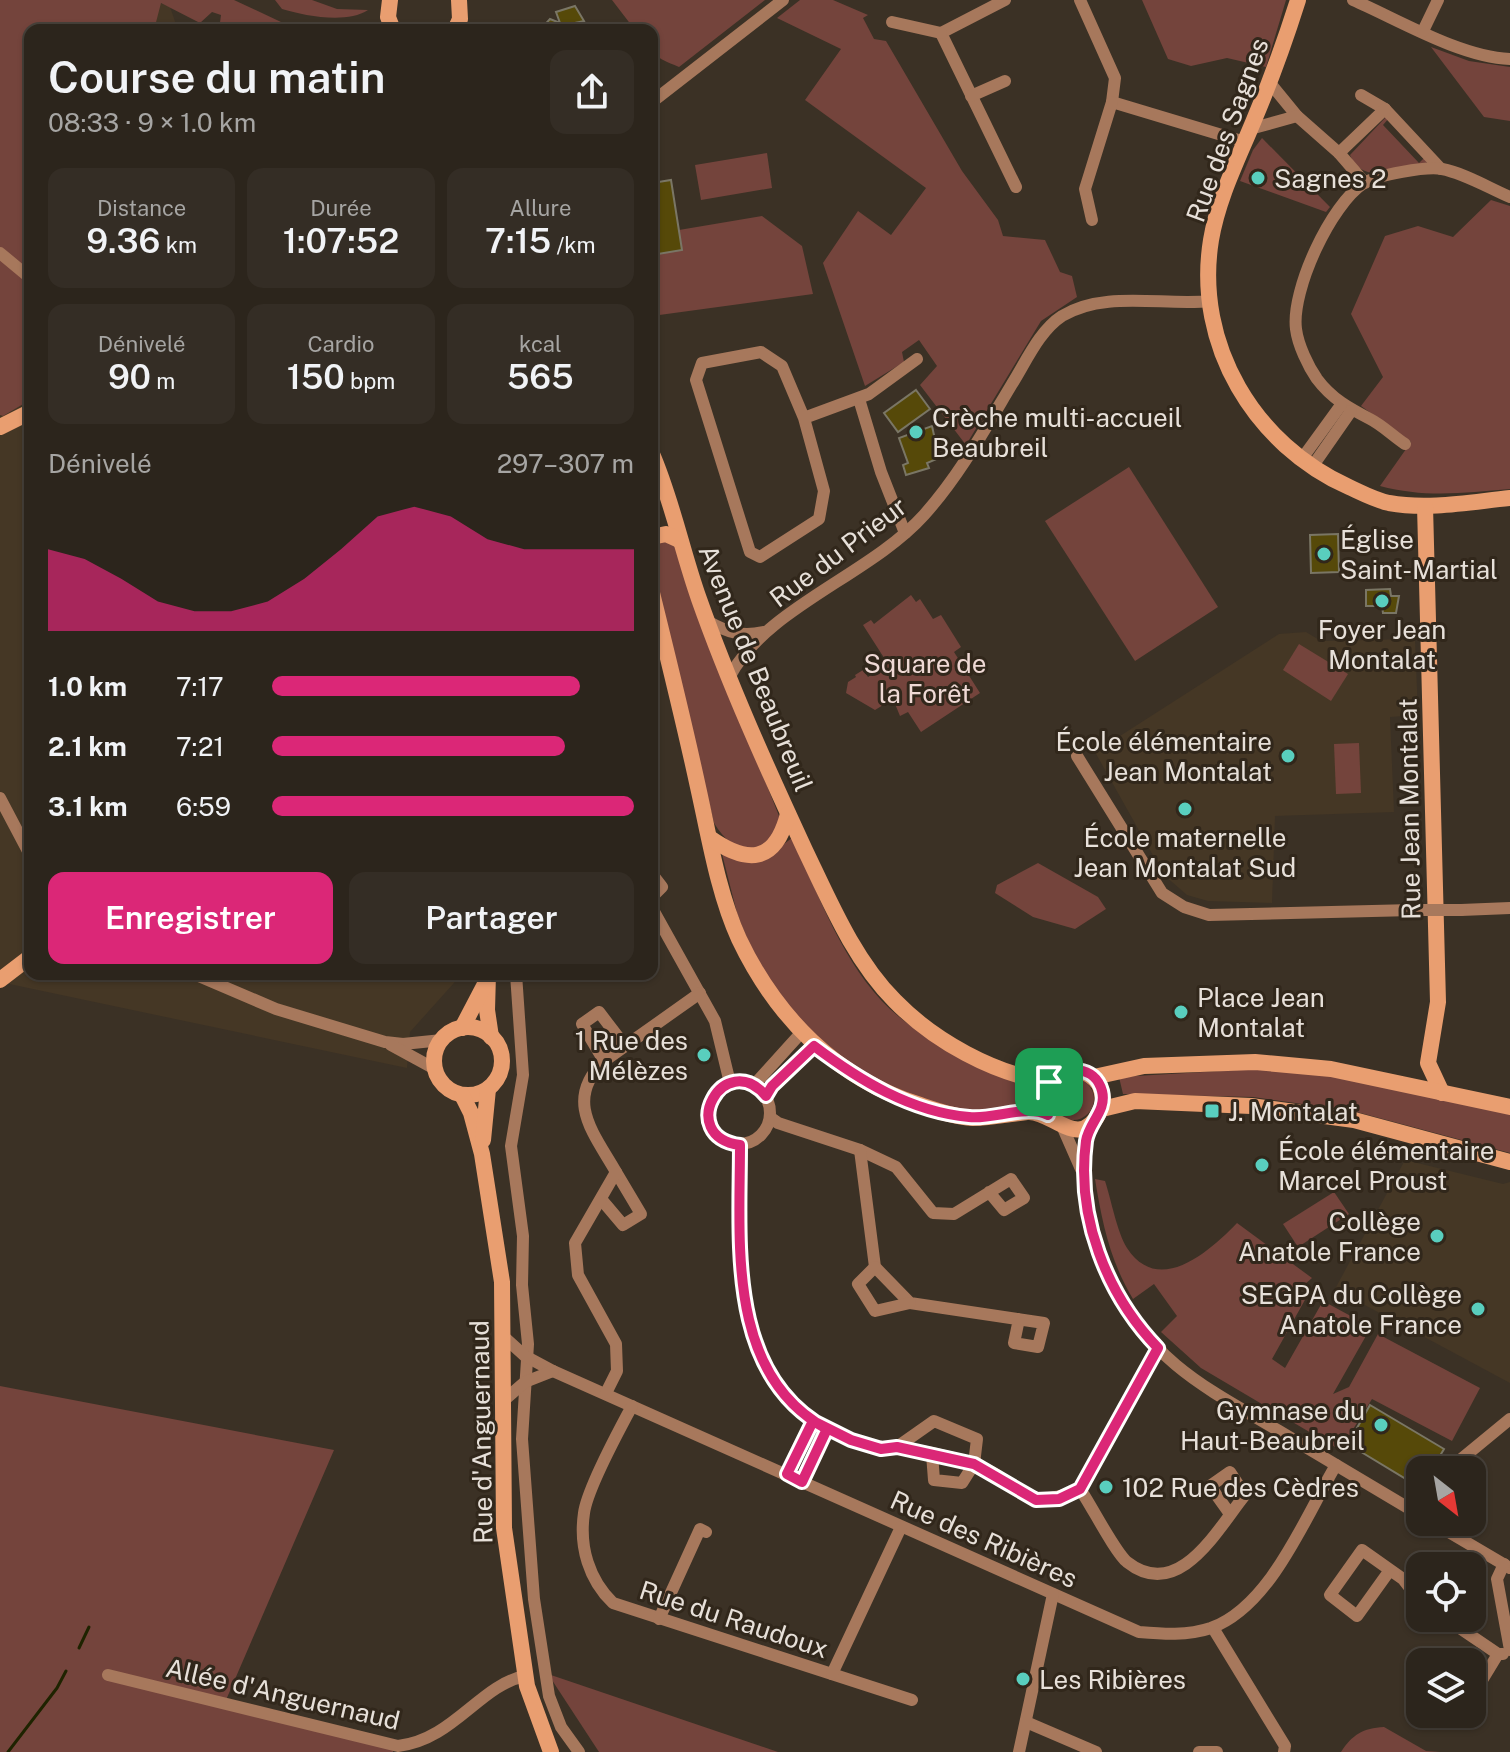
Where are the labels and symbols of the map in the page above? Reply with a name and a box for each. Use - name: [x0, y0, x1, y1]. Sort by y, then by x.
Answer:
- street label: Rue des Sagnes: [1179, 34, 1275, 226]
- place label: Sagnes 2: [1274, 163, 1386, 194]
- marker: Sagnes 2: [1249, 169, 1267, 187]
- place label: Crèche multi-accueil Beaubreil: [932, 402, 1182, 463]
- marker: Crèche multi-accueil Beaubreil: [907, 423, 925, 441]
- street label: Rue du Prieur: [764, 491, 912, 613]
- place label: Église Saint-Martial: [1340, 524, 1498, 585]
- street label: Avenue de Beaubreuil: [692, 540, 820, 796]
- marker: Église Saint-Martial: [1315, 545, 1333, 563]
- marker: Foyer Jean Montalat: [1373, 592, 1391, 610]
- place label: Foyer Jean Montalat: [1318, 614, 1446, 675]
- park label: Square de la Forêt: [863, 648, 987, 709]
- street label: Rue Jean Montalat: [1392, 698, 1426, 920]
- place label: École élémentaire Jean Montalat: [1055, 726, 1272, 787]
- marker: École élémentaire Jean Montalat: [1279, 747, 1297, 765]
- marker: École maternelle Jean Montalat Sud: [1176, 800, 1194, 818]
- place label: École maternelle Jean Montalat Sud: [1074, 822, 1296, 883]
- place label: Place Jean Montalat: [1197, 982, 1325, 1043]
- marker: Place Jean Montalat: [1172, 1003, 1190, 1021]
- place label: 1 Rue des Mélèzes: [575, 1025, 688, 1086]
- marker: 1 Rue des Mélèzes: [695, 1046, 713, 1064]
- pin: [1015, 1048, 1083, 1116]
- place label: J. Montalat: [1228, 1096, 1358, 1127]
- marker: J. Montalat: [1203, 1102, 1221, 1120]
- place label: École élémentaire Marcel Proust: [1278, 1135, 1495, 1196]
- marker: École élémentaire Marcel Proust: [1253, 1156, 1271, 1174]
- place label: Collège Anatole France: [1238, 1206, 1421, 1267]
- marker: Collège Anatole France: [1428, 1227, 1446, 1245]
- place label: SEGPA du Collège Anatole France: [1241, 1279, 1462, 1340]
- marker: SEGPA du Collège Anatole France: [1469, 1300, 1487, 1318]
- street label: Rue d'Anguernaud: [464, 1320, 498, 1544]
- place label: Gymnase du Haut-Beaubreil: [1180, 1395, 1365, 1456]
- marker: Gymnase du Haut-Beaubreil: [1372, 1416, 1390, 1434]
- north arrow: [1406, 1456, 1486, 1536]
- place label: 102 Rue des Cèdres: [1122, 1472, 1359, 1503]
- marker: 102 Rue des Cèdres: [1097, 1478, 1115, 1496]
- street label: Rue des Ribières: [886, 1484, 1082, 1594]
- street label: Rue du Raudoux: [636, 1574, 832, 1664]
- street label: Allée d'Anguernaud: [163, 1652, 403, 1736]
- place label: Les Ribières: [1039, 1664, 1186, 1695]
- marker: Les Ribières: [1014, 1670, 1032, 1688]

